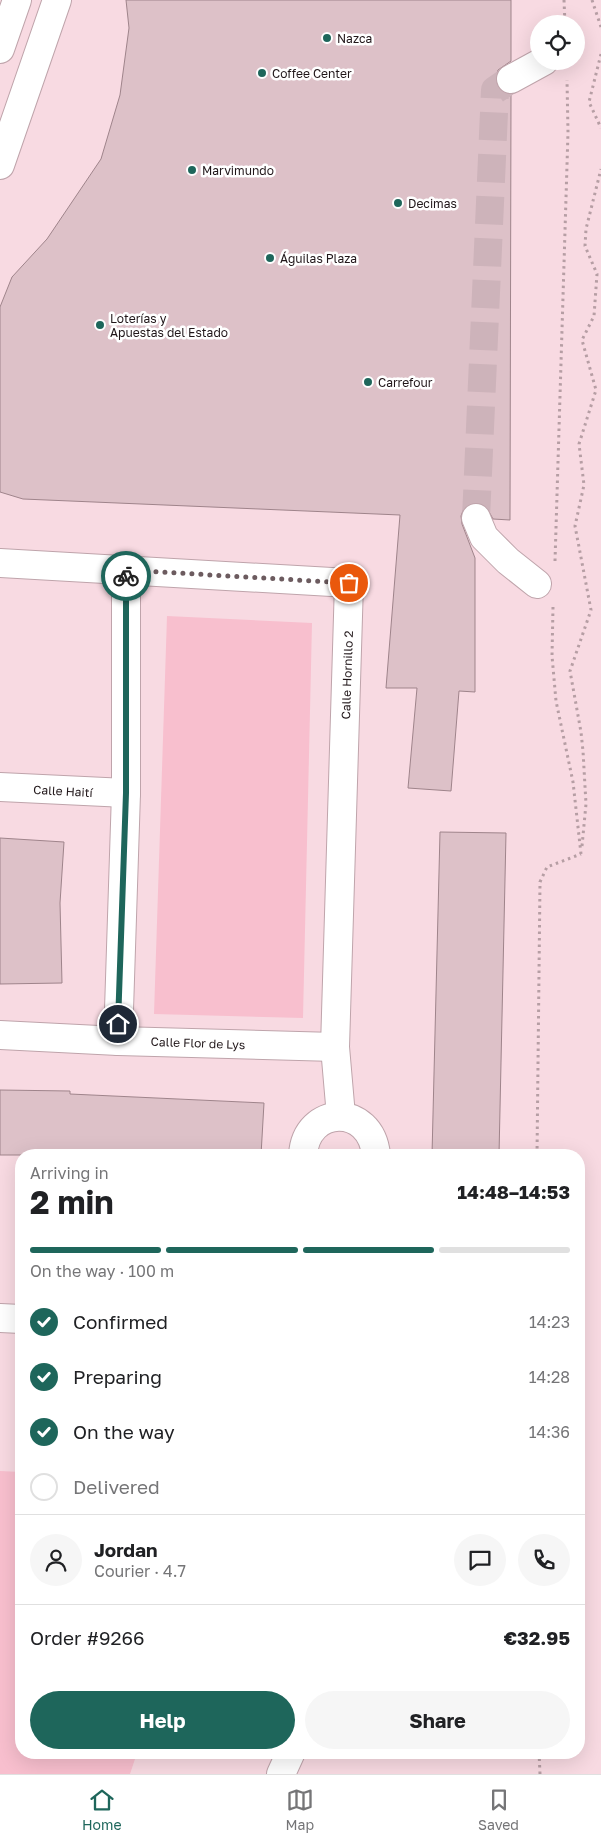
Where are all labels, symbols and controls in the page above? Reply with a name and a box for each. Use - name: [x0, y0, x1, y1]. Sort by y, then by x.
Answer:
- map controls: [530, 15, 585, 70]
- button: locate: [530, 15, 585, 70]
- place label: Nazca: [337, 31, 372, 46]
- marker: Nazca: [321, 32, 333, 44]
- place label: Coffee Center: [272, 66, 352, 81]
- marker: Coffee Center: [256, 67, 268, 79]
- place label: Marvimundo: [202, 163, 274, 178]
- marker: Marvimundo: [186, 164, 198, 176]
- place label: Decimas: [408, 196, 457, 211]
- marker: Decimas: [392, 197, 404, 209]
- place label: Águilas Plaza: [280, 251, 357, 266]
- marker: Águilas Plaza: [264, 252, 276, 264]
- place label: Loterías y Apuestas del Estado: [110, 311, 228, 340]
- marker: Loterías y Apuestas del Estado: [94, 319, 106, 331]
- place label: Carrefour: [378, 375, 433, 390]
- marker: Carrefour: [362, 376, 374, 388]
- courier: [101, 551, 151, 601]
- icon: bike: [112, 562, 140, 590]
- pin: [328, 562, 370, 604]
- icon: bag: [335, 569, 363, 597]
- street label: Calle Hornillo 2: [338, 630, 356, 720]
- street label: Calle Haití: [33, 782, 94, 800]
- pin: [97, 1003, 139, 1045]
- icon: home: [104, 1010, 132, 1038]
- street label: Calle Flor de Lys: [151, 1034, 245, 1052]
- text: Arriving in: [30, 1163, 109, 1183]
- text: 14:48–14:53: [457, 1180, 570, 1203]
- text: 2 min: [30, 1183, 114, 1221]
- text: On the way · 100 m: [30, 1261, 174, 1281]
- icon: check: [30, 1308, 58, 1336]
- text: Confirmed: [73, 1310, 168, 1333]
- text: 14:23: [529, 1312, 570, 1332]
- icon: check: [30, 1363, 58, 1391]
- text: Preparing: [73, 1365, 162, 1388]
- text: 14:28: [529, 1367, 570, 1387]
- icon: check: [30, 1418, 58, 1446]
- text: On the way: [73, 1420, 175, 1443]
- text: 14:36: [529, 1422, 570, 1442]
- text: Delivered: [73, 1475, 160, 1498]
- button: person: [30, 1534, 82, 1586]
- button: chat: [454, 1534, 506, 1586]
- button: phone: [518, 1534, 570, 1586]
- text: Jordan: [94, 1538, 158, 1561]
- text: Courier · 4.7: [94, 1561, 186, 1581]
- text: Order #9266: [30, 1626, 145, 1649]
- text: €32.95: [504, 1626, 570, 1649]
- button: Help: [30, 1691, 295, 1749]
- button: Share: [305, 1691, 570, 1749]
- tab: Home: [82, 1786, 122, 1833]
- tab: Map: [286, 1786, 314, 1833]
- tab: Saved: [478, 1786, 519, 1833]

